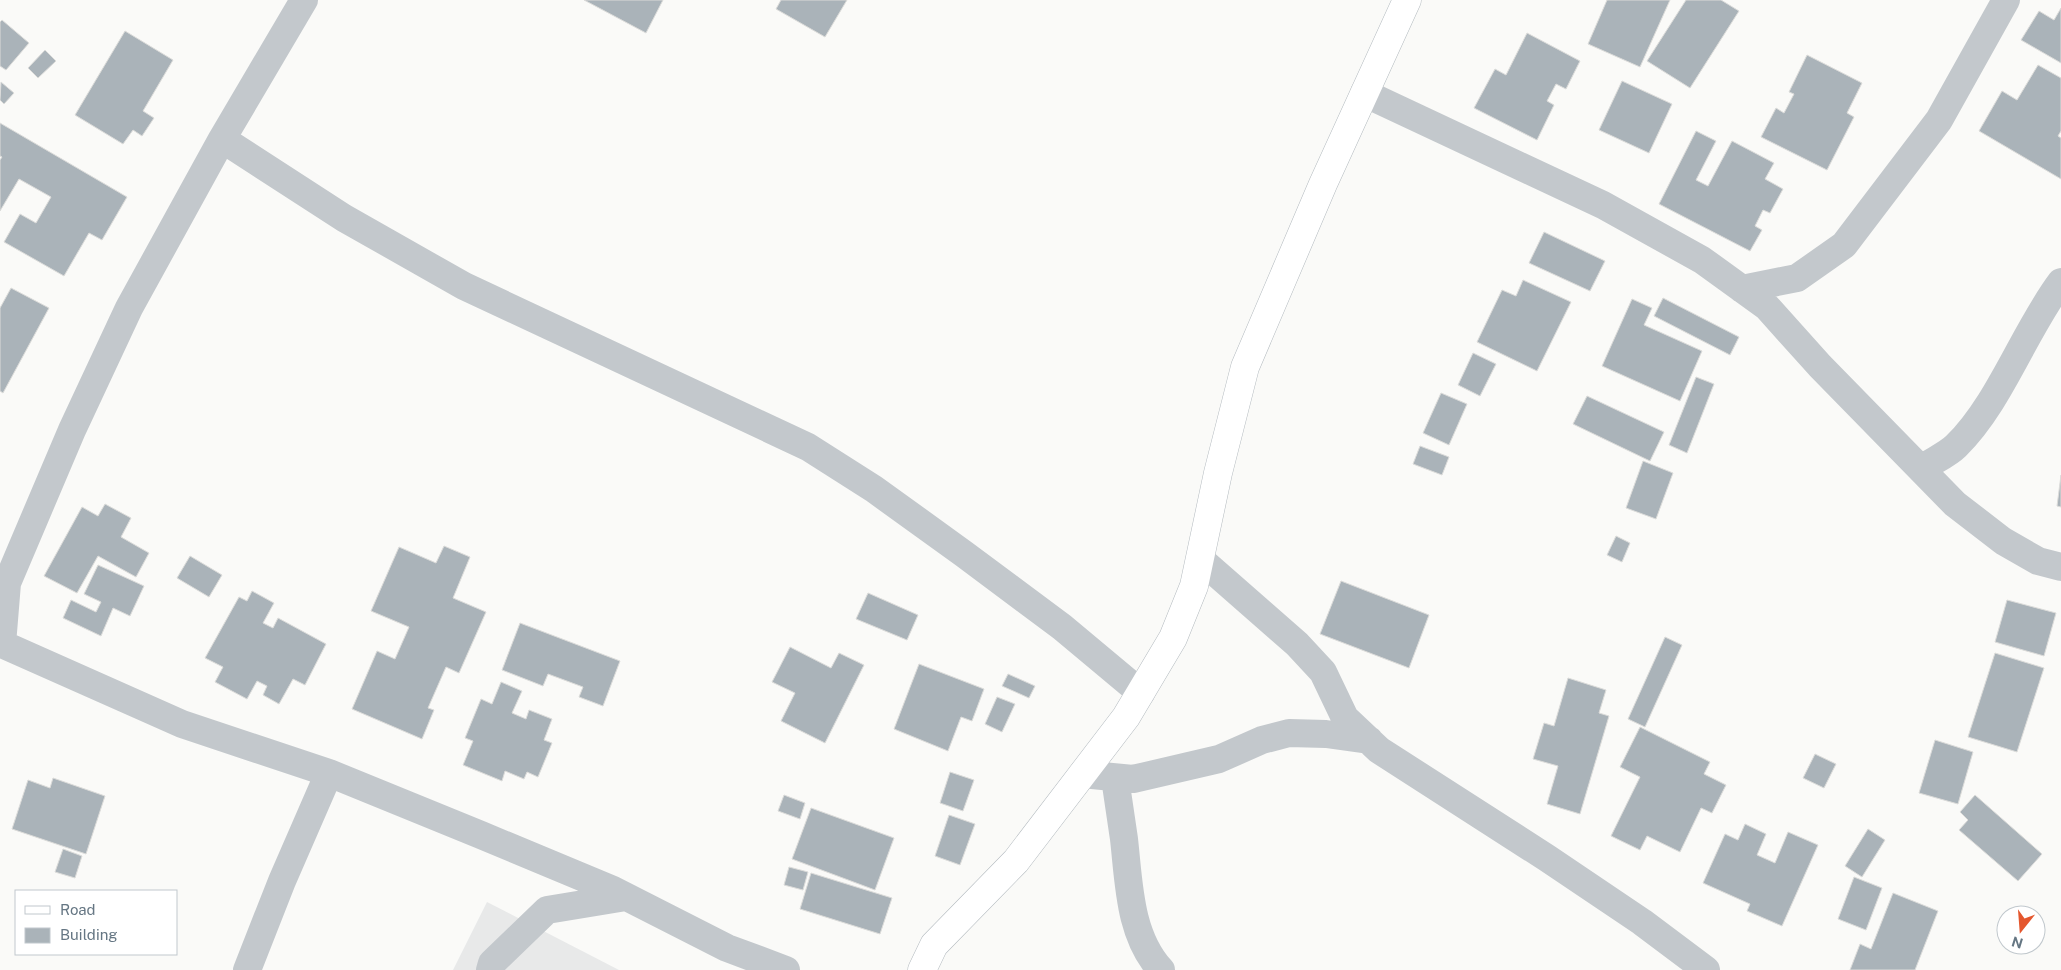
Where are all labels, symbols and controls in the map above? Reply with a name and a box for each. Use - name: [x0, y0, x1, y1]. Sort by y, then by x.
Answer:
- legend: [15, 890, 178, 955]
- text: Road: [60, 901, 96, 918]
- north arrow: [1996, 905, 2046, 955]
- text: Building: [60, 926, 118, 943]
- text: N: [2010, 933, 2025, 952]

